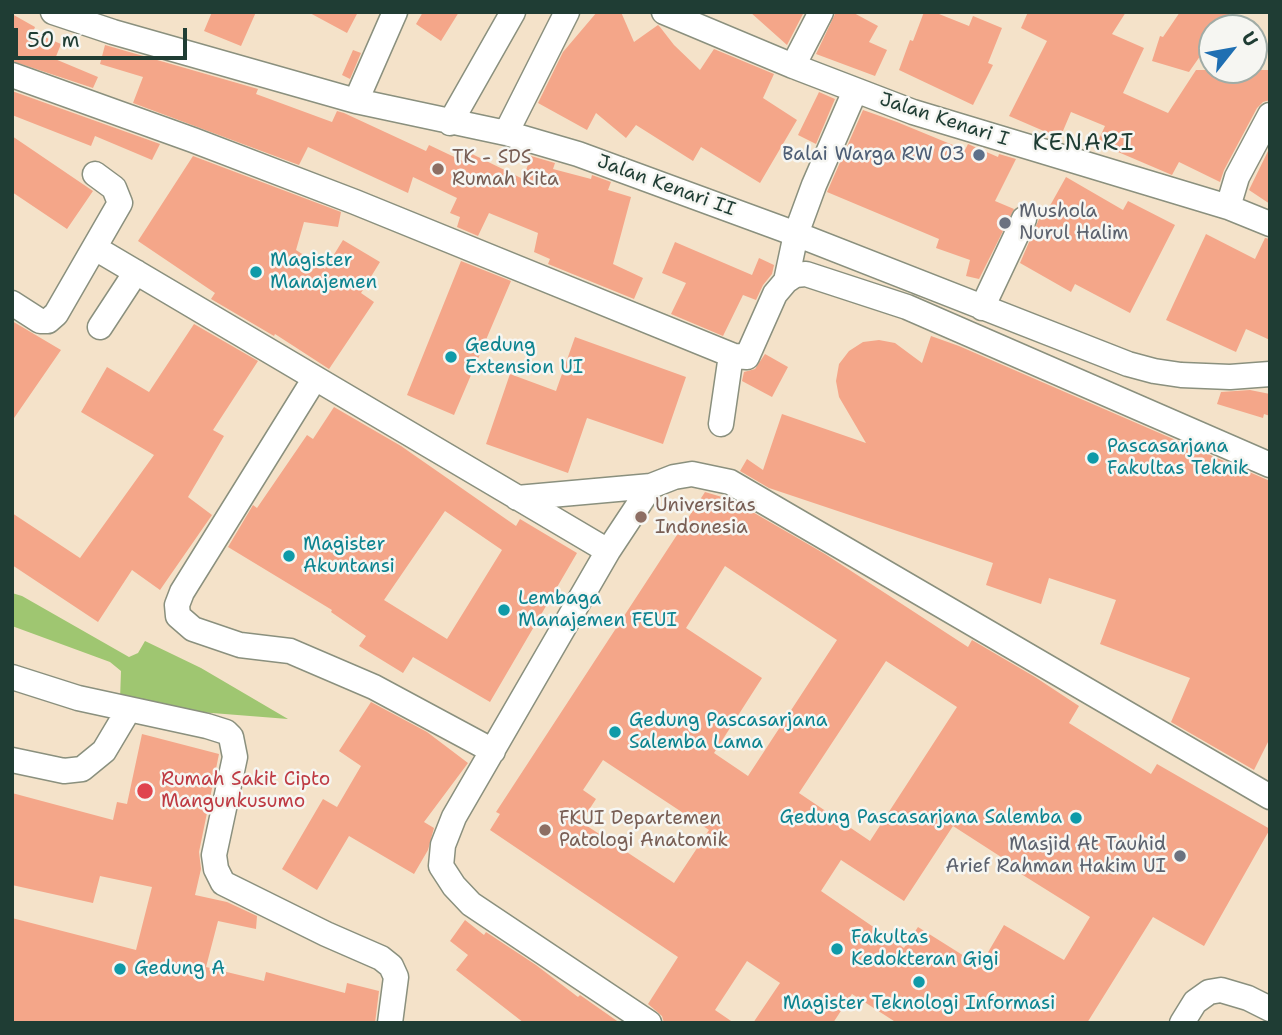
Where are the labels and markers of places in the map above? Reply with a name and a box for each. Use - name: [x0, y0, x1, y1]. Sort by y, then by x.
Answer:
- place label: Balai Warga RW 03: [782, 144, 965, 166]
- place label: TK - SDS Rumah Kita: [452, 147, 559, 191]
- marker: Balai Warga RW 03: [971, 147, 987, 163]
- marker: TK - SDS Rumah Kita: [430, 161, 446, 177]
- place label: Mushola Nurul Halim: [1019, 201, 1128, 245]
- marker: Mushola Nurul Halim: [997, 215, 1013, 231]
- place label: Magister Manajemen: [270, 250, 377, 294]
- marker: Magister Manajemen: [248, 264, 264, 280]
- place label: Gedung Extension UI: [465, 335, 583, 379]
- marker: Gedung Extension UI: [443, 349, 459, 365]
- place label: Pascasarjana Fakultas Teknik: [1107, 436, 1249, 480]
- marker: Pascasarjana Fakultas Teknik: [1085, 450, 1101, 466]
- place label: Universitas Indonesia: [655, 495, 756, 539]
- marker: Universitas Indonesia: [633, 509, 649, 525]
- place label: Magister Akuntansi: [303, 534, 395, 578]
- marker: Magister Akuntansi: [281, 548, 297, 564]
- place label: Lembaga Manajemen FEUI: [518, 588, 677, 632]
- marker: Lembaga Manajemen FEUI: [496, 602, 512, 618]
- place label: Gedung Pascasarjana Salemba Lama: [629, 710, 828, 754]
- marker: Gedung Pascasarjana Salemba Lama: [607, 724, 623, 740]
- place label: Rumah Sakit Cipto Mangunkusumo: [161, 769, 330, 813]
- marker: Rumah Sakit Cipto Mangunkusumo: [135, 781, 155, 801]
- place label: Gedung Pascasarjana Salemba: [780, 807, 1062, 829]
- place label: FKUI Departemen Patologi Anatomik: [559, 808, 728, 852]
- marker: Gedung Pascasarjana Salemba: [1068, 810, 1084, 826]
- marker: FKUI Departemen Patologi Anatomik: [537, 822, 553, 838]
- place label: Masjid At Tauhid Arief Rahman Hakim UI: [946, 834, 1166, 878]
- marker: Masjid At Tauhid Arief Rahman Hakim UI: [1172, 848, 1188, 864]
- place label: Fakultas Kedokteran Gigi: [851, 927, 999, 971]
- marker: Fakultas Kedokteran Gigi: [829, 941, 845, 957]
- place label: Gedung A: [134, 958, 225, 980]
- marker: Gedung A: [112, 961, 128, 977]
- marker: Magister Teknologi Informasi: [911, 974, 927, 990]
- place label: Magister Teknologi Informasi: [783, 993, 1055, 1015]

